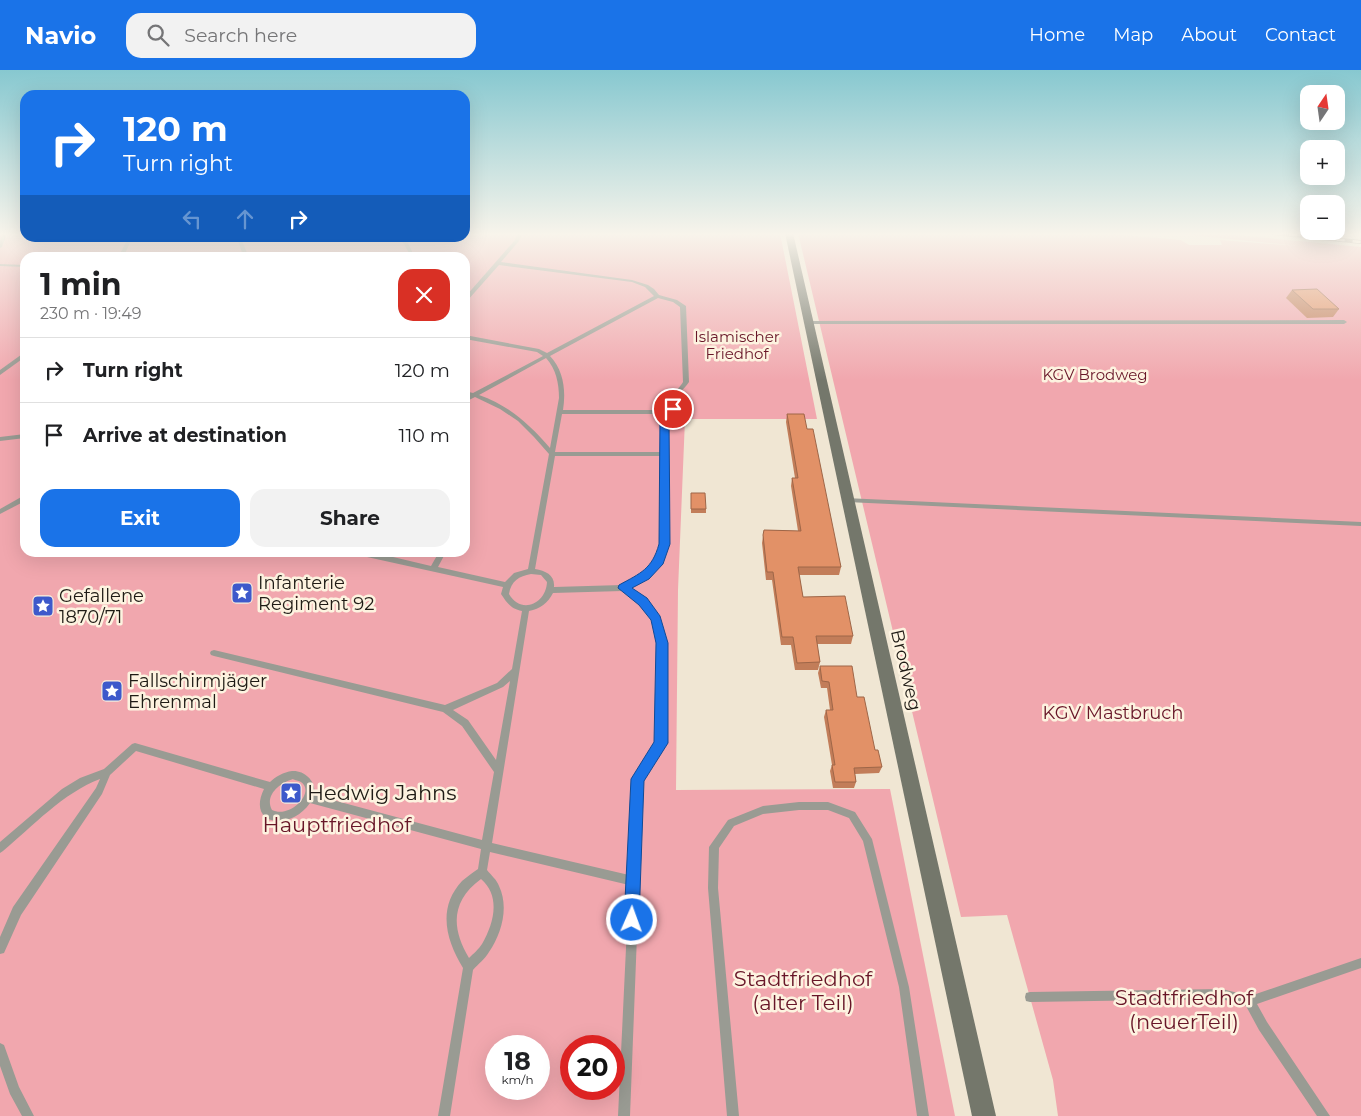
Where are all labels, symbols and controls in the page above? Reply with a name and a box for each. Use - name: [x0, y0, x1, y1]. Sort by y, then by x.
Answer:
- search box: [126, 13, 476, 58]
- text: Navio: [25, 21, 96, 50]
- icon: search: [144, 21, 172, 49]
- text: Search here: [184, 24, 297, 47]
- text: Home: [1029, 24, 1085, 46]
- text: Map: [1113, 24, 1153, 46]
- text: About: [1181, 24, 1237, 46]
- text: Contact: [1265, 24, 1336, 46]
- north arrow: [1300, 85, 1345, 130]
- map controls: [1300, 85, 1345, 240]
- text: 120 m: [123, 107, 228, 150]
- icon: right: [40, 110, 105, 175]
- button: +: [1300, 140, 1345, 185]
- text: Turn right: [123, 150, 233, 177]
- button: −: [1300, 195, 1345, 240]
- icon: left: [178, 205, 206, 233]
- icon: ahead: [231, 205, 259, 233]
- icon: right: [284, 205, 312, 233]
- text: 1 min: [40, 266, 121, 303]
- button: close: [398, 269, 450, 321]
- text: 230 m · 19:49: [40, 304, 141, 323]
- park label: Islamischer Friedhof: [694, 327, 780, 363]
- icon: right: [40, 356, 68, 384]
- text: Turn right: [83, 359, 183, 382]
- text: 120 m: [395, 359, 450, 382]
- park label: KGV Brodweg: [1042, 365, 1148, 384]
- pin: [652, 388, 694, 430]
- icon: arrive: [659, 395, 687, 423]
- icon: arrive: [40, 421, 68, 449]
- text: Arrive at destination: [83, 424, 287, 447]
- text: 110 m: [399, 424, 450, 447]
- button: Exit: [40, 489, 240, 547]
- button: Share: [250, 489, 450, 547]
- place label: Infanterie Regiment 92: [258, 572, 374, 615]
- place icon: Infanterie Regiment 92: [230, 581, 254, 605]
- place label: Gefallene 1870/71: [59, 585, 144, 628]
- place icon: Gefallene 1870/71: [31, 594, 55, 618]
- street label: Brodweg: [886, 627, 926, 713]
- place label: Fallschirmjäger Ehrenmal: [128, 670, 267, 713]
- place icon: Fallschirmjäger Ehrenmal: [100, 679, 124, 703]
- park label: KGV Mastbruch: [1043, 702, 1183, 724]
- place label: Hedwig Jahns: [307, 780, 457, 805]
- place icon: Hedwig Jahns: [279, 781, 303, 805]
- park label: Hauptfriedhof: [263, 812, 412, 837]
- position arrow: [605, 893, 657, 945]
- park label: Stadtfriedhof (alter Teil): [734, 966, 873, 1015]
- park label: Stadtfriedhof (neuerTeil): [1115, 985, 1254, 1034]
- speed limit sign: 20: [560, 1035, 625, 1100]
- text: 18: [504, 1046, 531, 1076]
- text: km/h: [501, 1072, 534, 1087]

